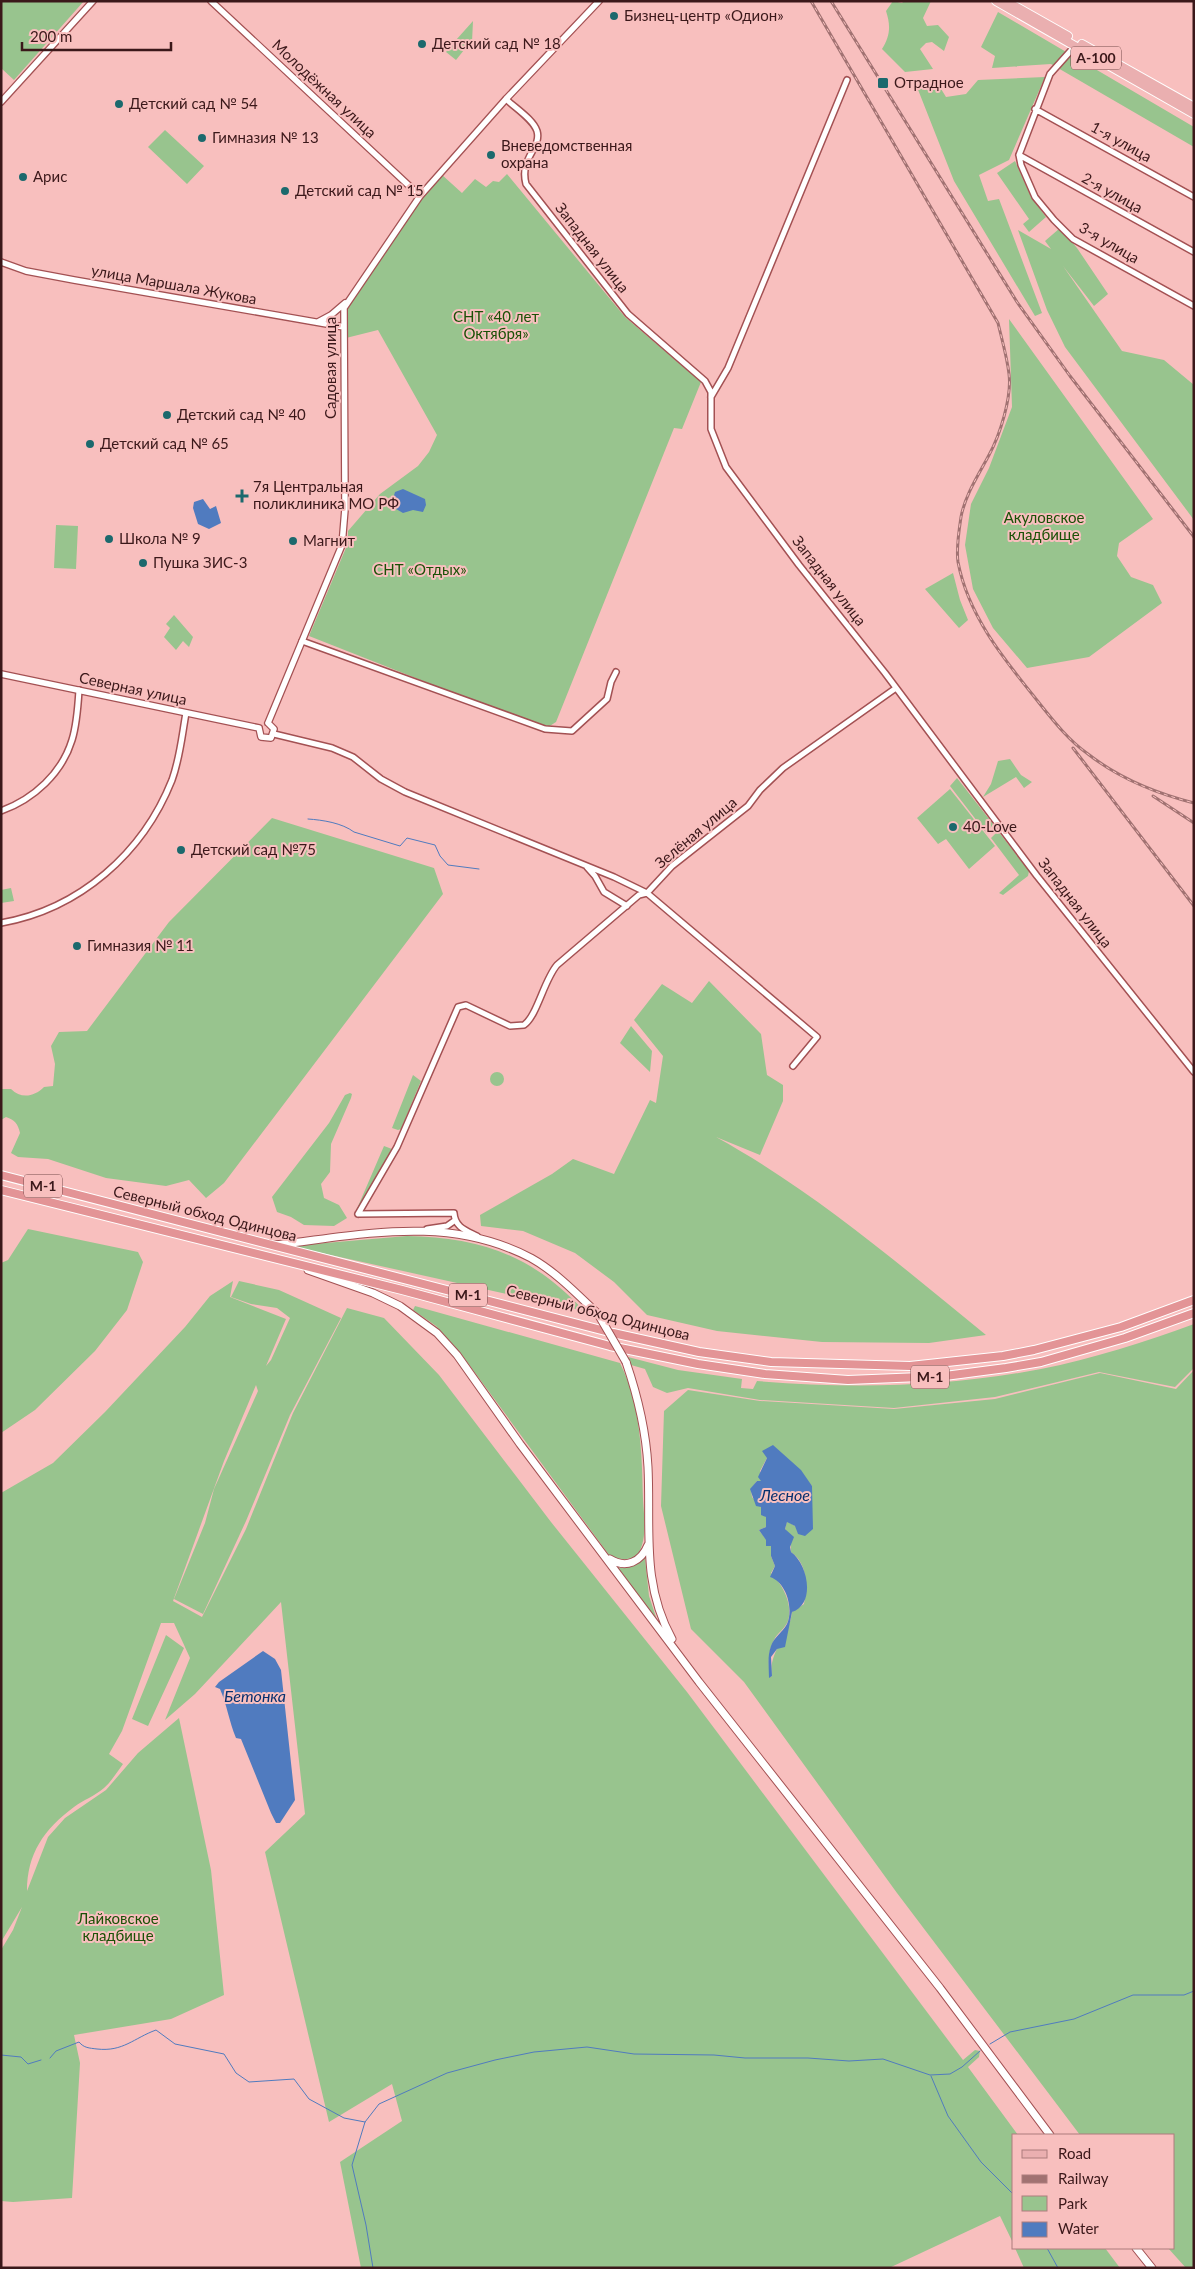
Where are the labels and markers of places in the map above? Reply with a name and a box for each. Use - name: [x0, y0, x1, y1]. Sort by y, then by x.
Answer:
- place label: Бизнец-центр «Одион»: [624, 6, 784, 24]
- marker: Бизнец-центр «Одион»: [608, 10, 620, 22]
- place label: Детский сад № 18: [432, 34, 561, 52]
- marker: Детский сад № 18: [416, 38, 428, 50]
- place label: Отрадное: [894, 73, 964, 91]
- marker: Отрадное: [876, 76, 890, 90]
- place label: Детский сад № 54: [129, 94, 258, 112]
- marker: Детский сад № 54: [113, 98, 125, 110]
- place label: Гимназия № 13: [212, 128, 319, 146]
- marker: Гимназия № 13: [196, 132, 208, 144]
- place label: Вневедомственная охрана: [501, 136, 632, 171]
- marker: Вневедомственная охрана: [485, 149, 497, 161]
- place label: Арис: [33, 167, 67, 185]
- marker: Арис: [17, 171, 29, 183]
- place label: Детский сад № 15: [295, 181, 424, 199]
- marker: Детский сад № 15: [279, 185, 291, 197]
- place label: Детский сад № 40: [177, 405, 306, 423]
- marker: Детский сад № 40: [161, 409, 173, 421]
- place label: Детский сад № 65: [100, 434, 229, 452]
- marker: Детский сад № 65: [84, 438, 96, 450]
- place label: 7я Центральная поликлиника МО РФ: [253, 477, 399, 512]
- marker: 7я Центральная поликлиника МО РФ: [235, 489, 249, 503]
- place label: Школа № 9: [119, 529, 201, 547]
- place label: Магнит: [303, 531, 355, 549]
- marker: Школа № 9: [103, 533, 115, 545]
- marker: Магнит: [287, 535, 299, 547]
- place label: Пушка ЗИС-3: [153, 553, 247, 571]
- marker: Пушка ЗИС-3: [137, 557, 149, 569]
- place label: 40-Love: [963, 817, 1017, 835]
- marker: 40-Love: [947, 821, 959, 833]
- place label: Детский сад №75: [191, 840, 316, 858]
- marker: Детский сад №75: [175, 844, 187, 856]
- place label: Гимназия № 11: [87, 936, 194, 954]
- marker: Гимназия № 11: [71, 940, 83, 952]

